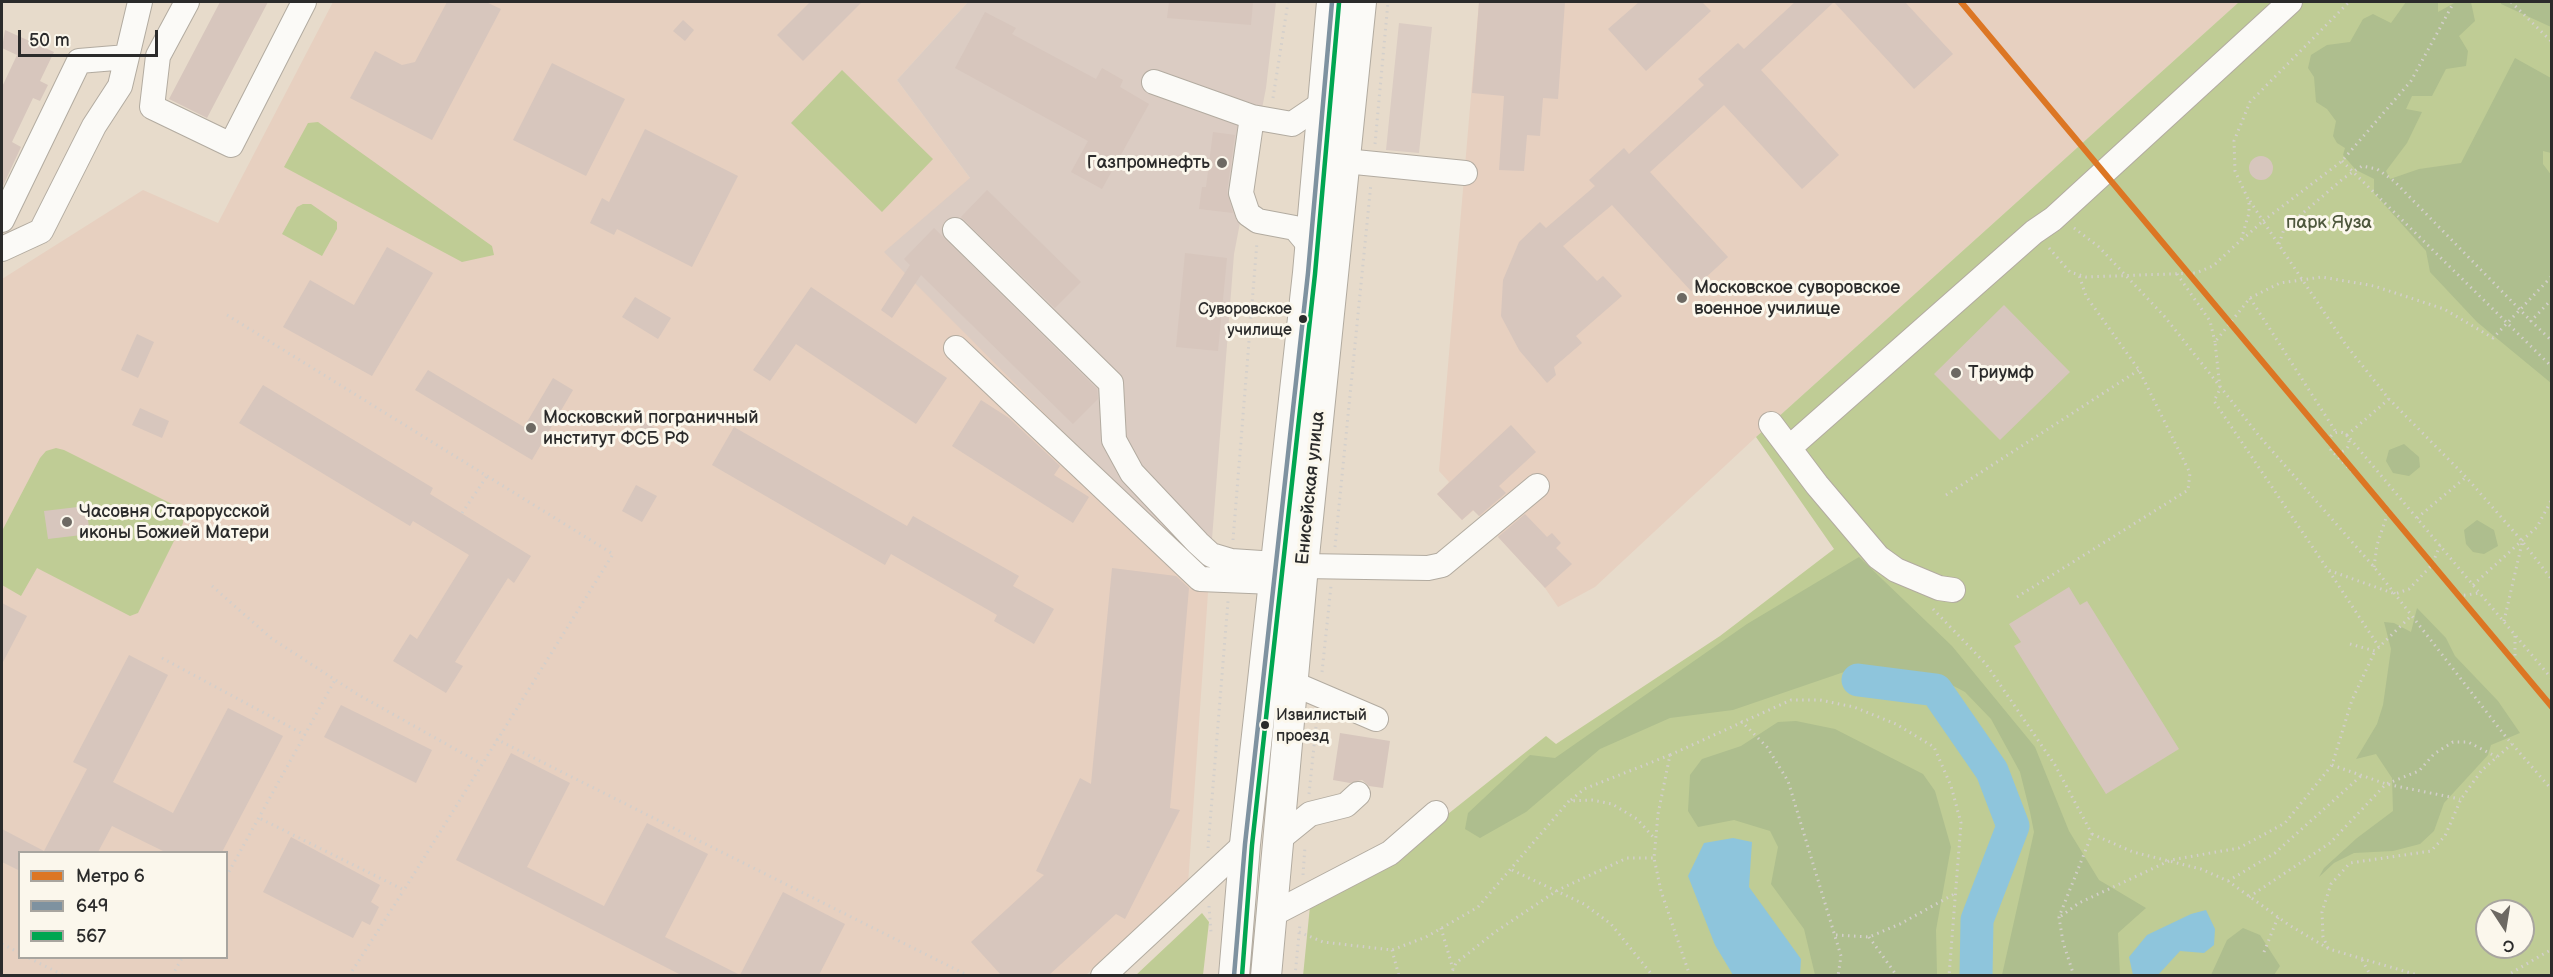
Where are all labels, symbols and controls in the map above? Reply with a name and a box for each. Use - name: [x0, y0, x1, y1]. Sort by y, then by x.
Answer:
- scale bar: [21, 18, 160, 56]
- text: 50 m: [29, 30, 70, 51]
- place label: Газпромнефть: [1087, 152, 1210, 174]
- marker: Газпромнефть: [1215, 156, 1229, 170]
- park label: парк Яуза: [2286, 212, 2372, 234]
- place label: Московское суворовское военное училище: [1694, 277, 1900, 320]
- marker: Московское суворовское военное училище: [1675, 291, 1689, 305]
- place label: Суворовское училище: [1198, 300, 1292, 338]
- marker: Суворовское училище: [1297, 313, 1309, 325]
- place label: Триумф: [1968, 362, 2034, 384]
- marker: Триумф: [1949, 366, 1963, 380]
- place label: Московский пограничный институт ФСБ РФ: [543, 407, 759, 450]
- street label: Енисейская улица: [1292, 410, 1330, 566]
- marker: Московский пограничный институт ФСБ РФ: [524, 421, 538, 435]
- place label: Часовня Старорусской иконы Божией Матери: [79, 501, 270, 544]
- marker: Часовня Старорусской иконы Божией Матери: [60, 515, 74, 529]
- place label: Извилистый проезд: [1276, 706, 1367, 744]
- marker: Извилистый проезд: [1259, 719, 1271, 731]
- legend: [18, 851, 228, 959]
- text: Метро 6: [76, 866, 145, 887]
- text: 649: [76, 896, 108, 917]
- north arrow: [2475, 899, 2535, 959]
- text: 567: [76, 926, 106, 947]
- text: С: [2501, 935, 2516, 956]

